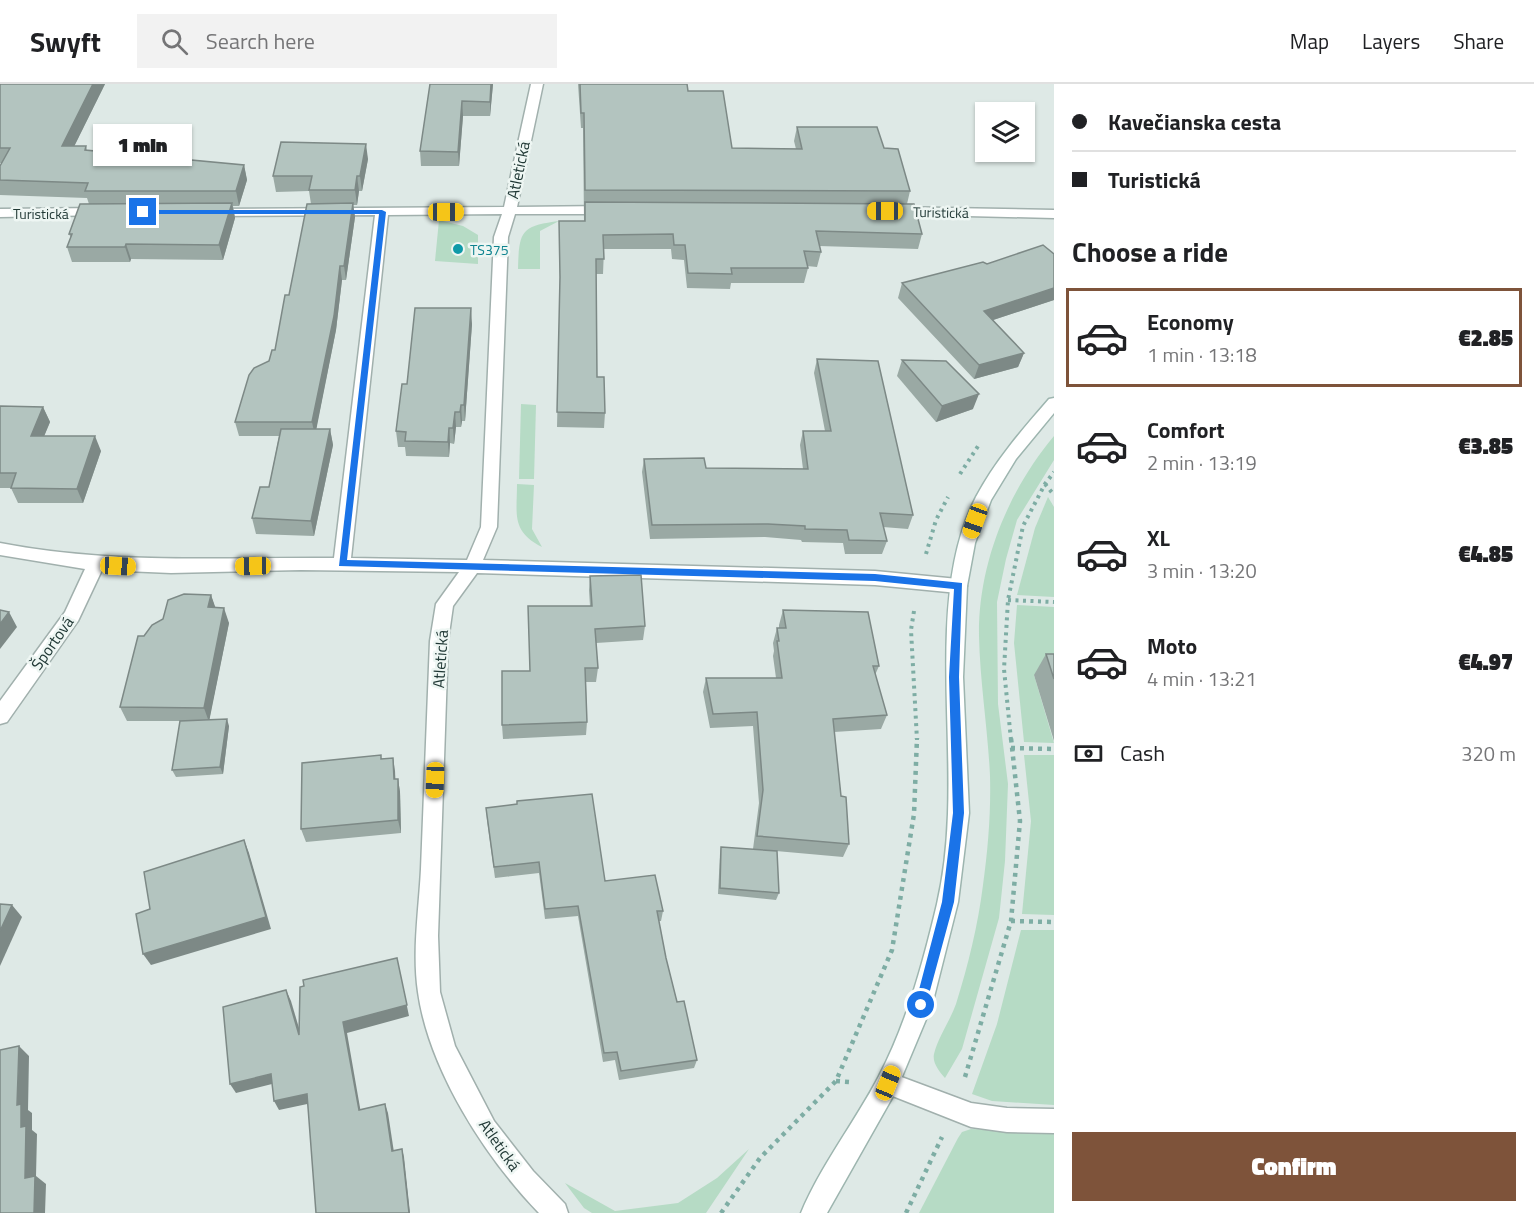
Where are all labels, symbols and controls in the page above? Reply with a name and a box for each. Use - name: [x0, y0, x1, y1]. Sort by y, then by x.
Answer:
- search box: [137, 14, 557, 68]
- text: Swyft: [30, 20, 101, 63]
- text: Search here: [206, 24, 315, 58]
- icon: search: [158, 25, 191, 58]
- text: Map: [1290, 25, 1329, 57]
- text: Layers: [1362, 25, 1420, 57]
- text: Share: [1453, 25, 1504, 57]
- map controls: [975, 102, 1035, 162]
- button: layers: [975, 102, 1035, 162]
- text: Kavečianska cesta: [1108, 105, 1281, 139]
- callout: 1 min: [94, 125, 192, 167]
- text: 1 min: [118, 129, 167, 160]
- street label: Atletická: [500, 139, 536, 201]
- text: Turistická: [1108, 163, 1201, 197]
- route end: [129, 198, 156, 225]
- street label: Turistická: [913, 201, 969, 223]
- car: [867, 202, 903, 220]
- street label: Turistická: [13, 203, 69, 224]
- car: [428, 203, 464, 221]
- text: Choose a ride: [1072, 231, 1228, 272]
- place label: TS375: [470, 239, 509, 260]
- marker: TS375: [451, 242, 465, 256]
- text: Economy: [1147, 305, 1234, 339]
- icon: car: [1075, 311, 1129, 365]
- text: €2.85: [1458, 321, 1513, 355]
- text: 1 min · 13:18: [1147, 339, 1257, 370]
- text: Comfort: [1147, 413, 1225, 447]
- icon: car: [1075, 419, 1129, 473]
- text: €3.85: [1458, 429, 1513, 463]
- text: 2 min · 13:19: [1147, 447, 1257, 478]
- car: [960, 501, 990, 541]
- text: XL: [1147, 521, 1170, 555]
- icon: car: [1075, 527, 1129, 581]
- text: €4.85: [1458, 537, 1513, 571]
- text: 3 min · 13:20: [1147, 555, 1257, 586]
- car: [100, 556, 136, 576]
- car: [235, 557, 271, 575]
- street label: Športová: [25, 611, 79, 675]
- street label: Atletická: [426, 629, 454, 689]
- text: Moto: [1147, 629, 1197, 663]
- icon: car: [1075, 635, 1129, 689]
- text: €4.97: [1458, 645, 1513, 679]
- text: 4 min · 13:21: [1147, 663, 1257, 694]
- text: Cash: [1120, 736, 1165, 770]
- icon: cash: [1072, 737, 1105, 770]
- text: 320 m: [1461, 738, 1516, 769]
- car: [425, 762, 445, 798]
- route start: [907, 991, 934, 1018]
- car: [873, 1063, 903, 1103]
- street label: Atletická: [473, 1114, 527, 1176]
- button: Confirm: [1072, 1132, 1516, 1201]

